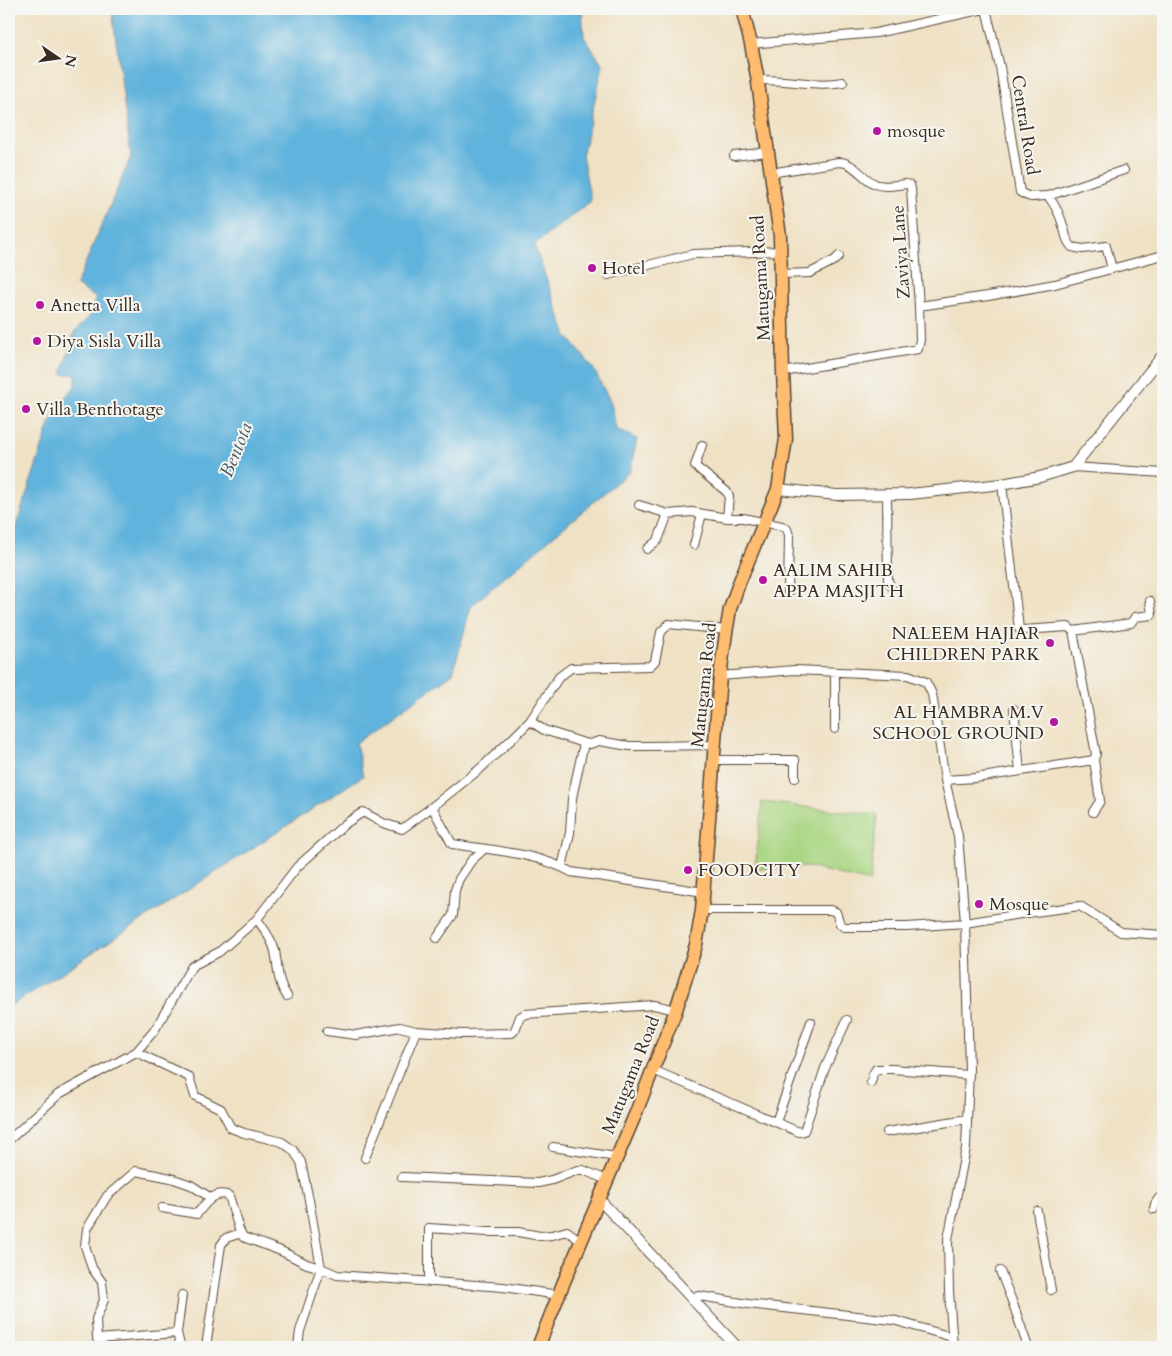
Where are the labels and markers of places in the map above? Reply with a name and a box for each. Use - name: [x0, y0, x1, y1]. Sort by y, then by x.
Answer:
- place label: mosque: [887, 119, 946, 144]
- marker: mosque: [871, 125, 883, 137]
- place label: Hotel: [602, 256, 646, 281]
- marker: Hotel: [586, 262, 598, 274]
- place label: Anetta Villa: [50, 293, 141, 318]
- marker: Anetta Villa: [34, 299, 46, 311]
- place label: Diya Sisla Villa: [47, 329, 162, 354]
- marker: Diya Sisla Villa: [31, 335, 43, 347]
- place label: Villa Benthotage: [36, 397, 164, 422]
- marker: Villa Benthotage: [20, 403, 32, 415]
- place label: AALIM SAHIB APPA MASJITH: [773, 558, 904, 604]
- marker: AALIM SAHIB APPA MASJITH: [757, 574, 769, 586]
- place label: NALEEM HAJIAR CHILDREN PARK: [886, 621, 1041, 667]
- marker: NALEEM HAJIAR CHILDREN PARK: [1044, 637, 1056, 649]
- place label: AL HAMBRA M.V SCHOOL GROUND: [872, 700, 1045, 746]
- marker: AL HAMBRA M.V SCHOOL GROUND: [1048, 716, 1060, 728]
- place label: FOODCITY: [698, 858, 801, 883]
- marker: FOODCITY: [682, 864, 694, 876]
- place label: Mosque: [989, 892, 1049, 917]
- marker: Mosque: [973, 898, 985, 910]

